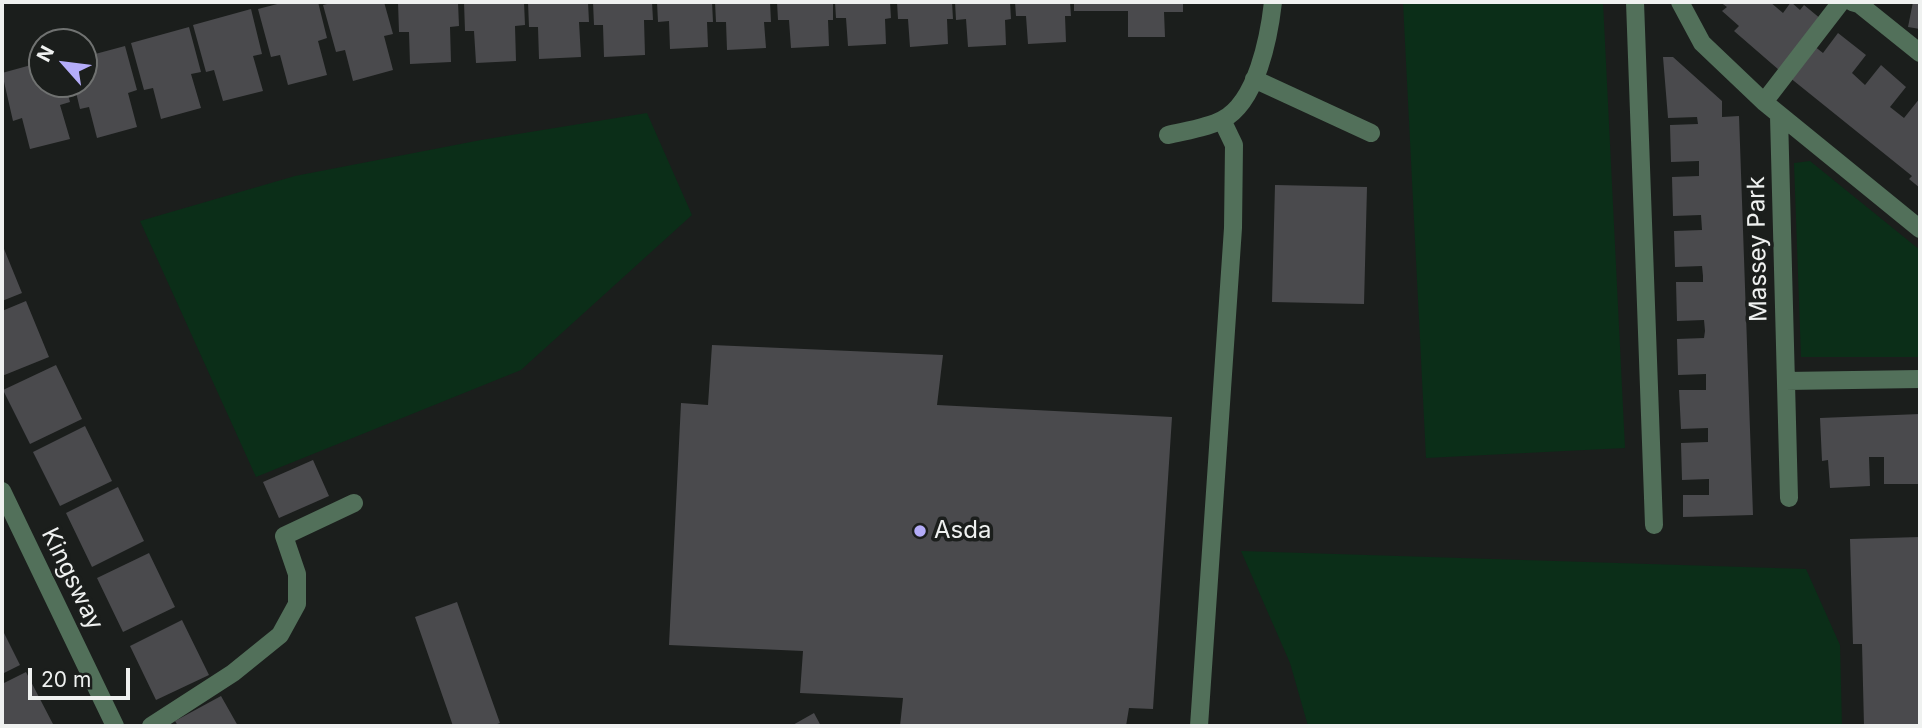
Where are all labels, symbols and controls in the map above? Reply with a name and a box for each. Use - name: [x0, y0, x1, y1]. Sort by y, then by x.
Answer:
- north arrow: [28, 28, 98, 98]
- text: N: [32, 42, 59, 66]
- street label: Massey Park: [1742, 176, 1774, 322]
- place label: Asda: [934, 517, 991, 545]
- street label: Kingsway: [35, 523, 109, 635]
- marker: Asda: [912, 523, 928, 539]
- scale bar: [32, 654, 133, 698]
- text: 20 m: [41, 667, 91, 692]

